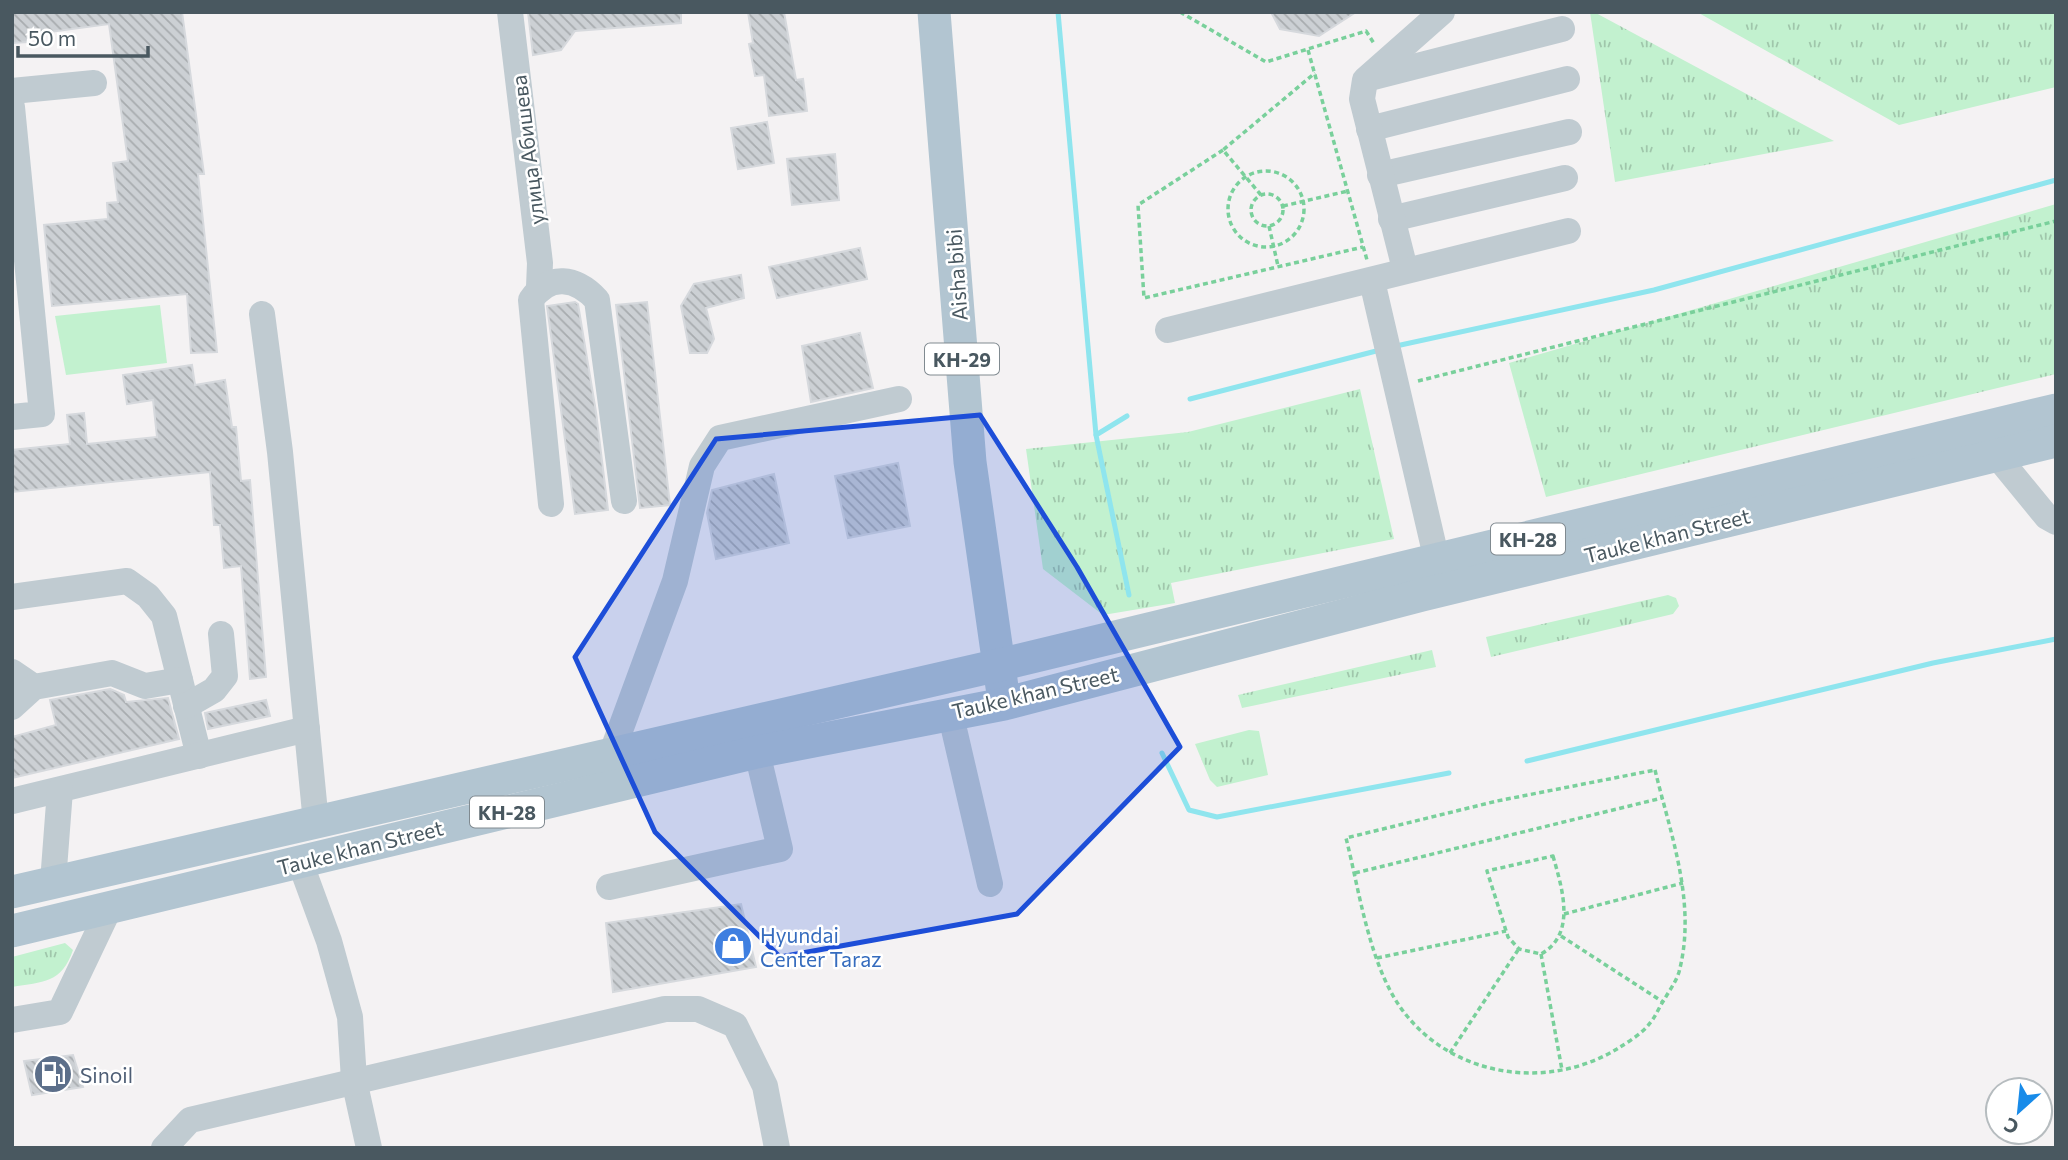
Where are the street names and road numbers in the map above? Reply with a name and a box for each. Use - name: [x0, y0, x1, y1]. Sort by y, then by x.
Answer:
- street label: улица Абишева: [505, 74, 549, 226]
- street label: Aisha bibi: [940, 228, 972, 322]
- road number: КН-29: [925, 344, 999, 374]
- street label: Tauke khan Street: [1581, 502, 1753, 568]
- road number: КН-28: [1491, 524, 1565, 554]
- street label: Tauke khan Street: [949, 661, 1121, 723]
- road number: КН-28: [470, 796, 544, 828]
- street label: Tauke khan Street: [274, 814, 446, 880]

